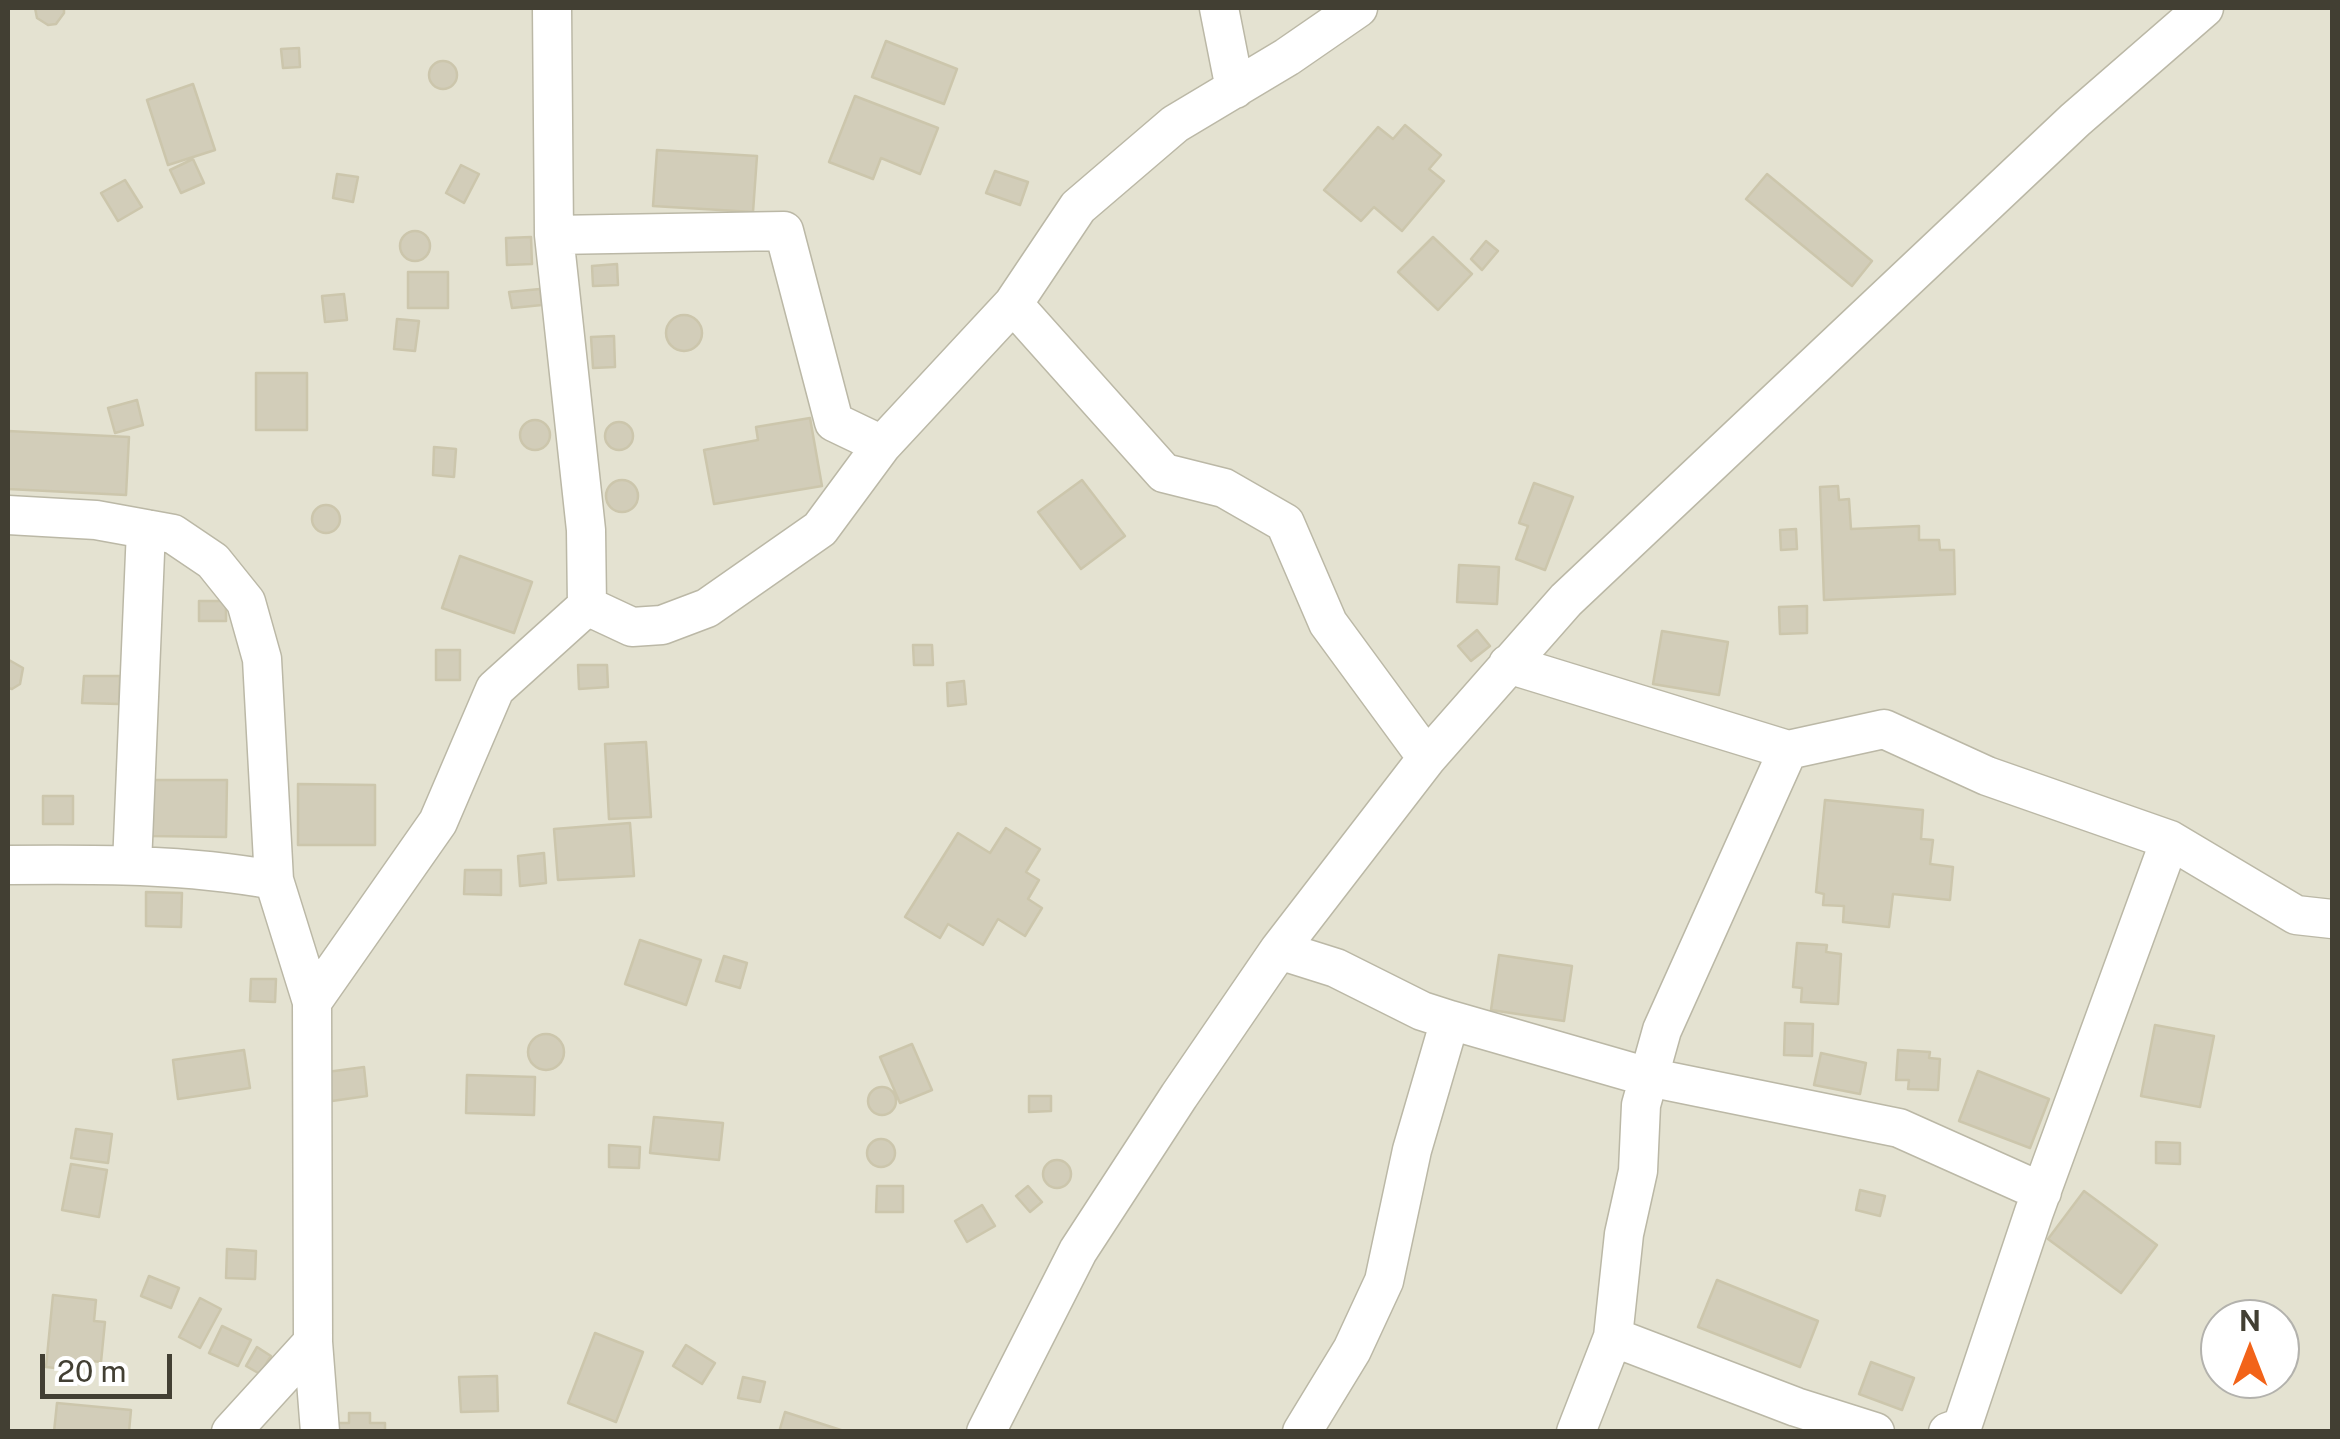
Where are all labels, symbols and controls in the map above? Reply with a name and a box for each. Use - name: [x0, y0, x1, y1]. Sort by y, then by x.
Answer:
- north arrow: [2200, 1299, 2300, 1399]
- text: N: [2239, 1304, 2261, 1337]
- scale bar: [45, 1334, 178, 1396]
- text: 20 m: [57, 1353, 126, 1389]

